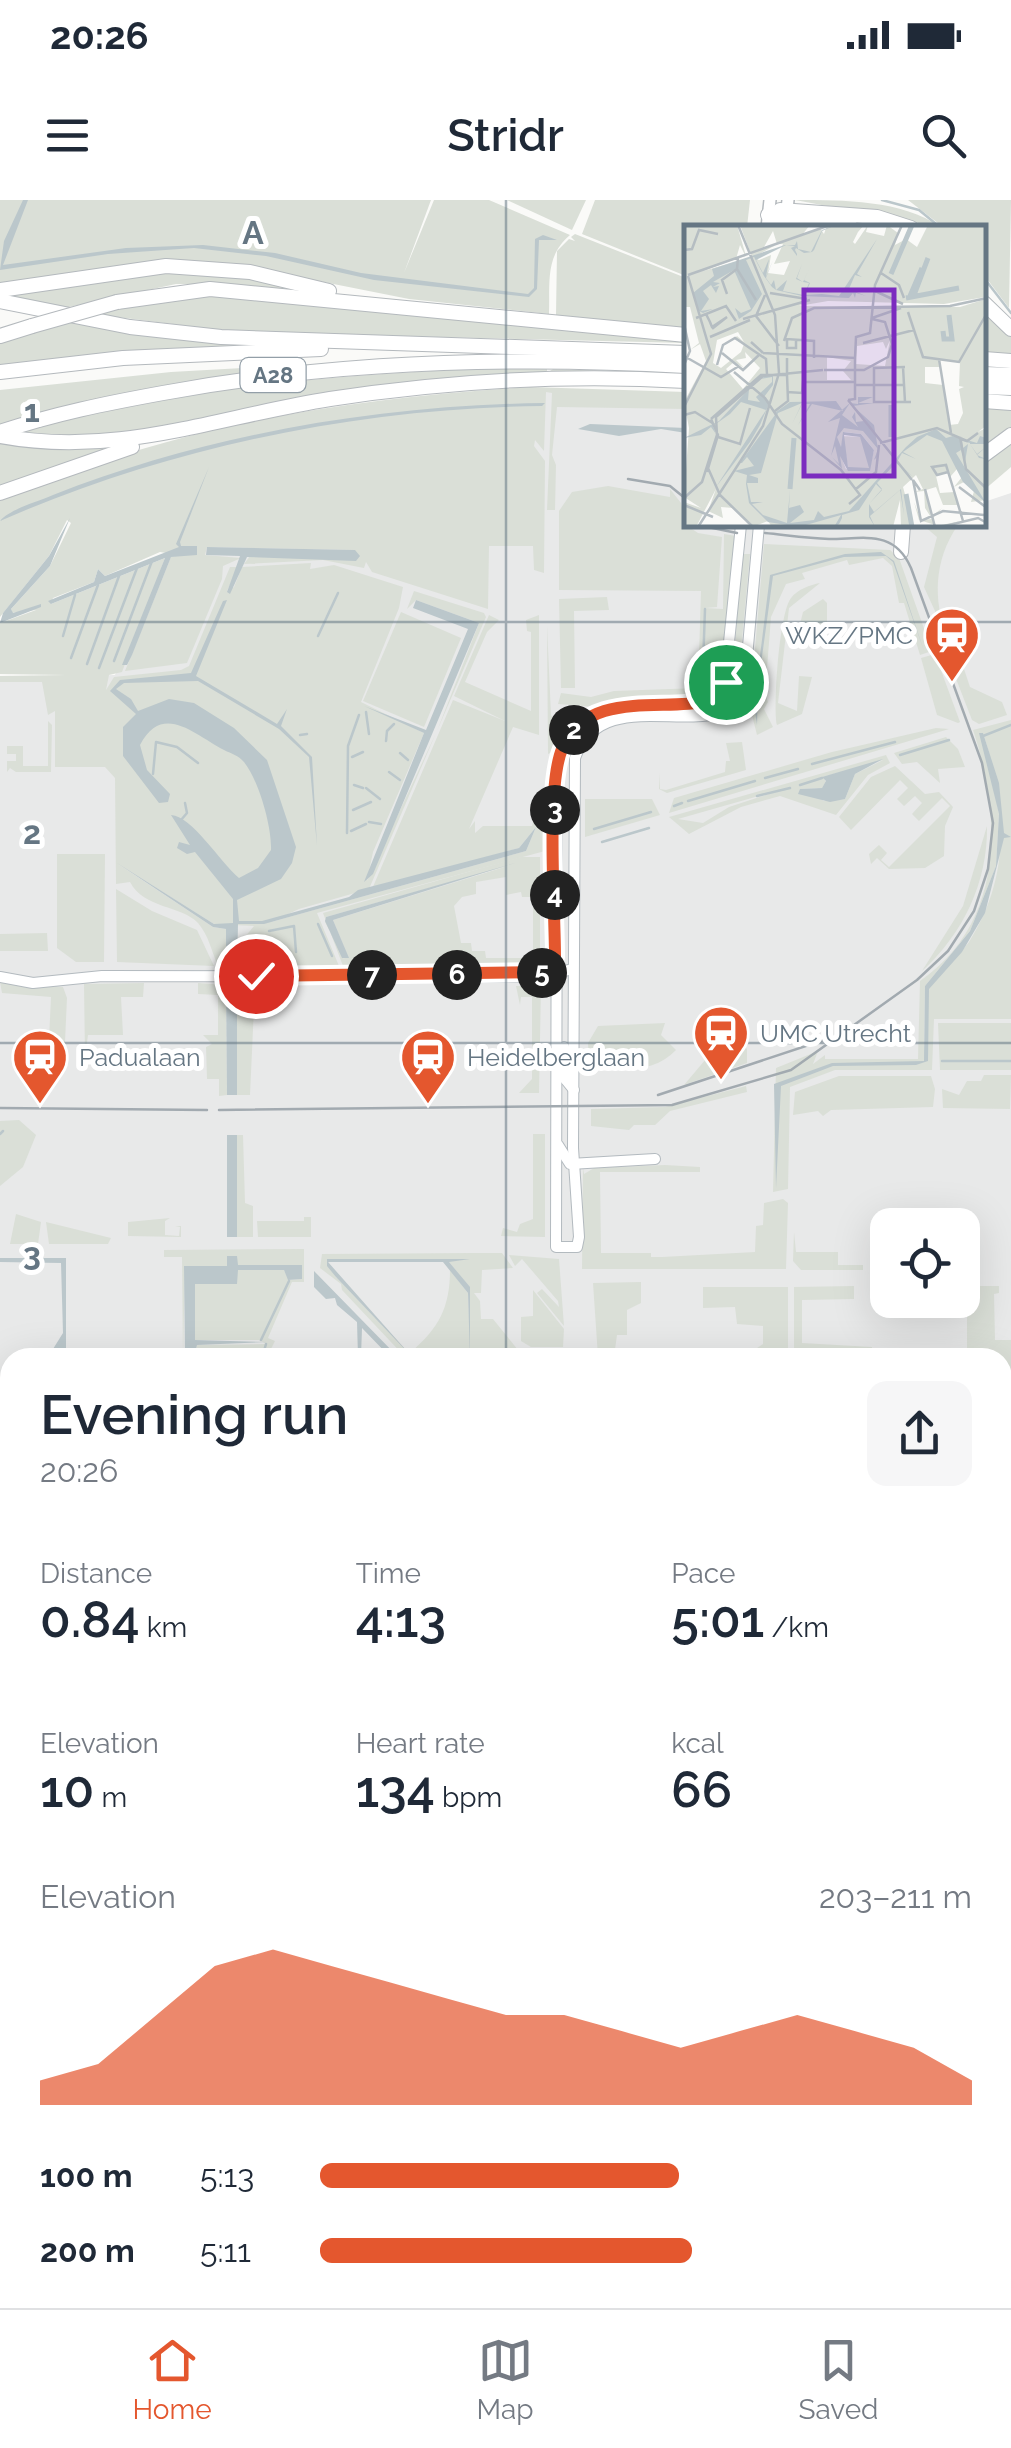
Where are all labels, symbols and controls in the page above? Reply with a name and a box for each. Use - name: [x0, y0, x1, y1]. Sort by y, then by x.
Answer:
- text: 20:26: [50, 13, 149, 58]
- icon: menu: [40, 108, 95, 163]
- icon: search: [916, 108, 971, 163]
- text: Stridr: [447, 109, 564, 162]
- text: A: [242, 214, 264, 251]
- inset map: [684, 225, 986, 528]
- road number: A28: [240, 358, 306, 392]
- text: 1: [24, 392, 40, 429]
- station icon: WKZ/PMC: [922, 605, 982, 684]
- place label: WKZ/PMC: [785, 620, 913, 650]
- pin: [684, 640, 769, 725]
- icon: arrive: [699, 655, 754, 710]
- pin: 2: [549, 705, 599, 755]
- text: 2: [566, 713, 582, 746]
- pin: 3: [530, 785, 580, 835]
- text: 3: [547, 793, 563, 826]
- text: 2: [23, 814, 41, 851]
- pin: 4: [530, 870, 580, 920]
- text: 4: [547, 878, 563, 911]
- pin: [214, 934, 299, 1019]
- pin: 5: [517, 948, 567, 998]
- icon: check: [229, 949, 284, 1004]
- pin: 7: [347, 950, 397, 1000]
- pin: 6: [432, 950, 482, 1000]
- text: 5: [534, 956, 550, 989]
- text: 7: [364, 958, 380, 991]
- text: 6: [449, 958, 466, 991]
- station icon: UMC Utrecht: [691, 1003, 751, 1082]
- place label: UMC Utrecht: [760, 1018, 912, 1048]
- station icon: Padualaan: [10, 1027, 70, 1106]
- station icon: Heidelberglaan: [398, 1027, 458, 1106]
- place label: Padualaan: [79, 1042, 201, 1072]
- place label: Heidelberglaan: [467, 1042, 645, 1072]
- map controls: [870, 1208, 980, 1318]
- button: locate: [870, 1208, 980, 1318]
- text: 3: [23, 1235, 41, 1272]
- button: share: [867, 1381, 972, 1486]
- text: Evening run: [40, 1382, 348, 1447]
- text: 20:26: [40, 1452, 118, 1489]
- text: Distance: [40, 1557, 152, 1590]
- text: Time: [356, 1557, 421, 1590]
- text: Pace: [671, 1557, 736, 1590]
- text: 0.84: [40, 1590, 140, 1649]
- text: 4:13: [356, 1590, 446, 1649]
- text: 5:01: [671, 1590, 764, 1649]
- text: km: [140, 1611, 187, 1644]
- text: /km: [764, 1611, 829, 1644]
- text: Elevation: [40, 1727, 159, 1760]
- text: Heart rate: [356, 1727, 485, 1760]
- text: kcal: [671, 1727, 724, 1760]
- text: 10: [40, 1760, 94, 1819]
- text: 134: [356, 1760, 435, 1819]
- text: 66: [671, 1760, 732, 1819]
- text: m: [94, 1781, 127, 1814]
- text: bpm: [435, 1781, 502, 1814]
- text: Elevation: [40, 1878, 176, 1915]
- text: 203–211 m: [819, 1878, 972, 1915]
- text: 100 m: [40, 2157, 133, 2194]
- text: 5:13: [200, 2157, 254, 2194]
- text: 200 m: [40, 2232, 135, 2269]
- text: 5:11: [200, 2232, 251, 2269]
- tab: Home: [132, 2333, 212, 2426]
- tab: Map: [477, 2333, 534, 2426]
- tab: Saved: [798, 2333, 879, 2426]

